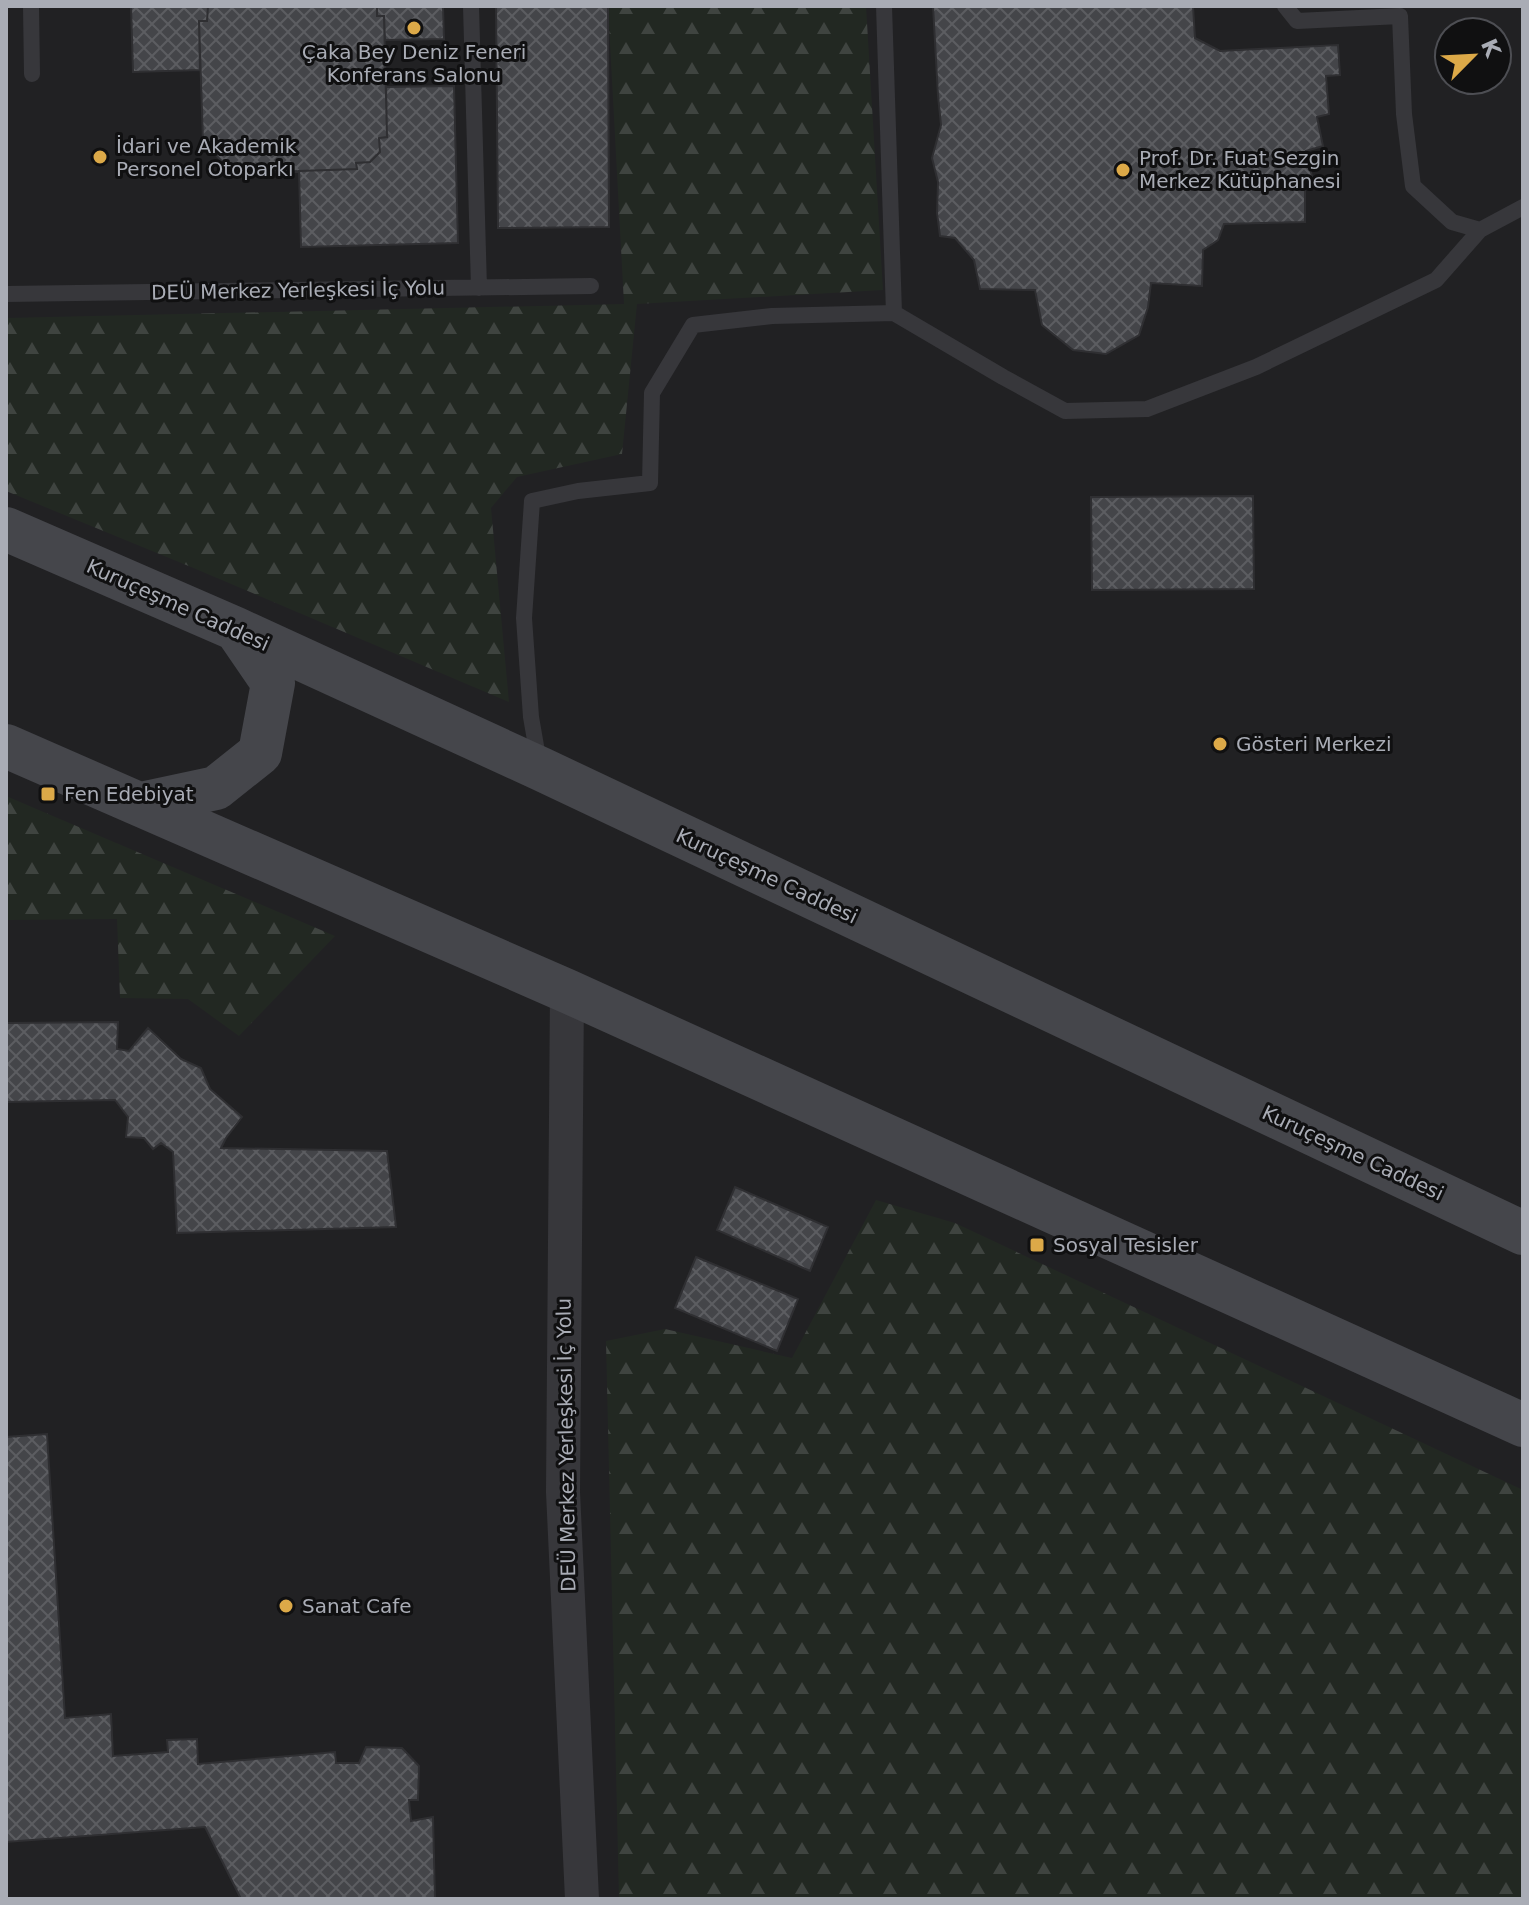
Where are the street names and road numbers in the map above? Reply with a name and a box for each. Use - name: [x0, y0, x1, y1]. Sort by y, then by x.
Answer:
- street label: DEÜ Merkez Yerleşkesi İç Yolu: [151, 275, 445, 305]
- street label: Kuruçeşme Caddesi: [83, 554, 273, 656]
- street label: Kuruçeşme Caddesi: [672, 823, 862, 929]
- street label: Kuruçeşme Caddesi: [1258, 1100, 1448, 1206]
- street label: DEÜ Merkez Yerleşkesi İç Yolu: [551, 1298, 581, 1592]

